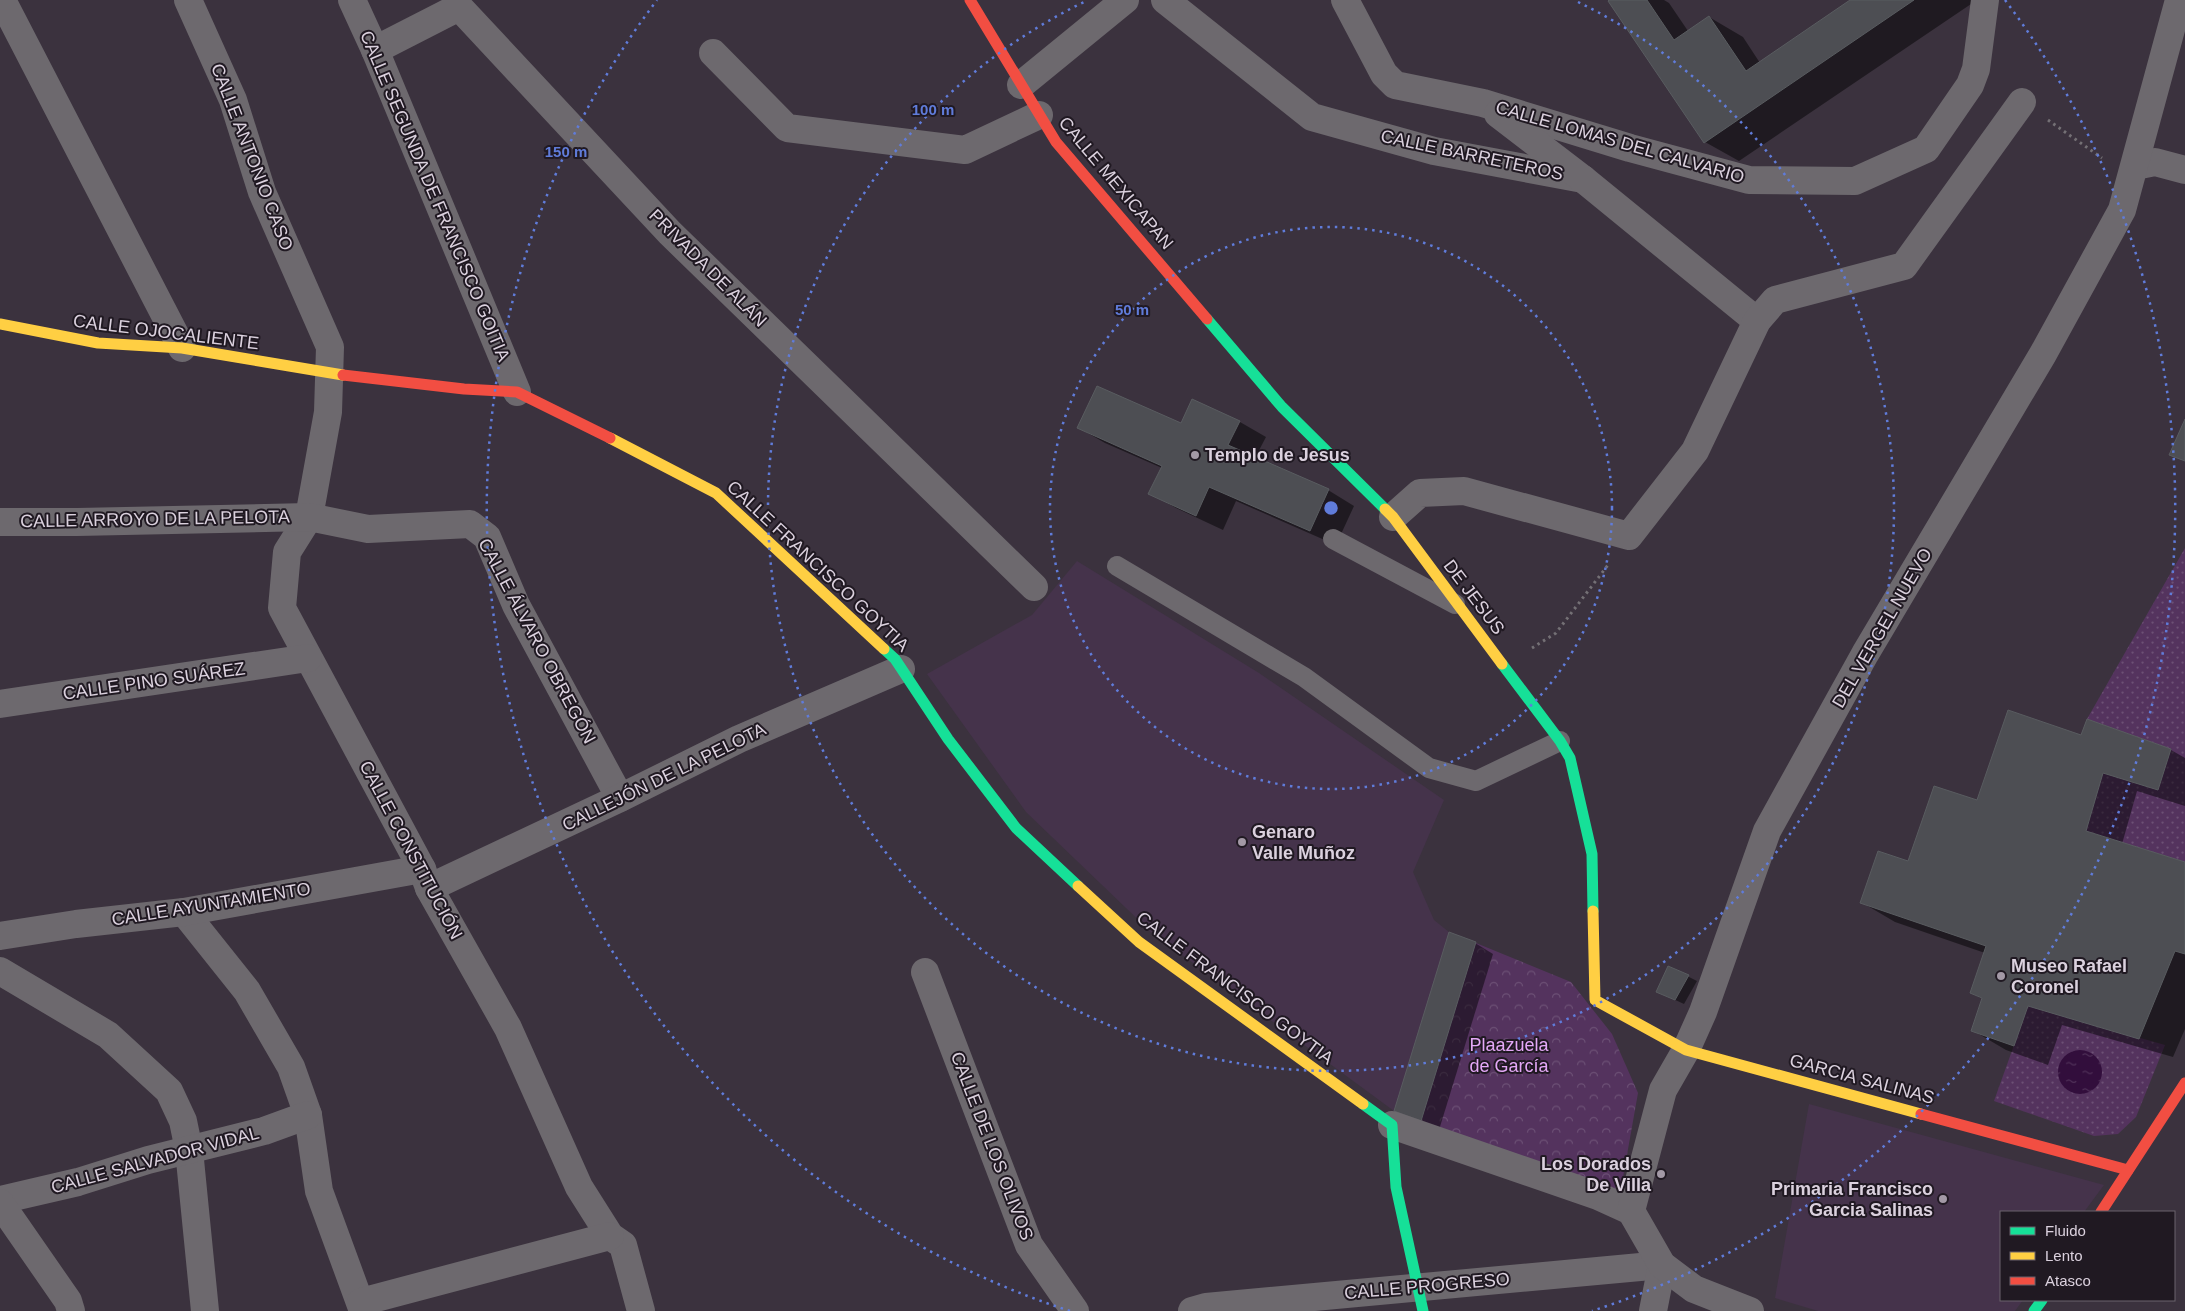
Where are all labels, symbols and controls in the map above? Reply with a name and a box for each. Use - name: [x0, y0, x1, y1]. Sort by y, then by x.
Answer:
- street label: CALLE SEGUNDA DE FRANCISCO GOITIA: [356, 28, 514, 364]
- street label: CALLE ANTONIO CASO: [207, 61, 297, 253]
- street label: CALLE LOMAS DEL CALVARIO: [1493, 97, 1747, 187]
- text: 100 m: [912, 101, 954, 118]
- street label: CALLE MEXICAPAN: [1055, 113, 1177, 253]
- street label: CALLE BARRETEROS: [1379, 126, 1565, 184]
- text: 150 m: [545, 143, 587, 160]
- street label: PRIVADA DE ALÁN: [645, 205, 771, 331]
- text: 50 m: [1115, 301, 1149, 318]
- street label: CALLE OJOCALIENTE: [72, 311, 260, 353]
- place label: Templo de Jesus: [1205, 445, 1350, 465]
- marker: Templo de Jesus: [1189, 449, 1201, 461]
- street label: CALLE FRANCISCO GOYTIA: [723, 476, 913, 656]
- centre of rings: [1322, 499, 1340, 517]
- street label: CALLE ARROYO DE LA PELOTA: [20, 507, 290, 531]
- street label: CALLE ÁLVARO OBREGÓN: [474, 535, 601, 747]
- street label: DEL VERGEL NUEVO: [1828, 545, 1936, 711]
- street label: DE JESUS: [1440, 556, 1508, 638]
- street label: CALLE PINO SUÁREZ: [61, 658, 247, 704]
- street label: CALLEJÓN DE LA PELOTA: [559, 718, 769, 835]
- street label: CALLE CONSTITUCIÓN: [355, 757, 467, 943]
- place label: Genaro Valle Muñoz: [1252, 822, 1355, 863]
- marker: Genaro Valle Muñoz: [1236, 836, 1248, 848]
- street label: CALLE AYUNTAMIENTO: [110, 878, 312, 930]
- street label: CALLE FRANCISCO GOYTIA: [1133, 907, 1337, 1069]
- place label: Museo Rafael Coronel: [2011, 956, 2127, 997]
- marker: Museo Rafael Coronel: [1995, 970, 2007, 982]
- park label: Plaazuela de García: [1469, 1035, 1550, 1076]
- street label: CALLE DE LOS OLIVOS: [947, 1049, 1037, 1243]
- street label: GARCIA SALINAS: [1787, 1050, 1937, 1108]
- street label: CALLE SALVADOR VIDAL: [49, 1123, 261, 1197]
- place label: Los Dorados De Villa: [1541, 1154, 1652, 1195]
- marker: Los Dorados De Villa: [1655, 1168, 1667, 1180]
- place label: Primaria Francisco Garcia Salinas: [1771, 1179, 1933, 1220]
- marker: Primaria Francisco Garcia Salinas: [1937, 1193, 1949, 1205]
- legend: [2000, 1211, 2175, 1301]
- text: Fluido: [2045, 1222, 2086, 1239]
- text: Lento: [2045, 1247, 2083, 1264]
- street label: CALLE PROGRESO: [1343, 1269, 1511, 1303]
- text: Atasco: [2045, 1272, 2091, 1289]

